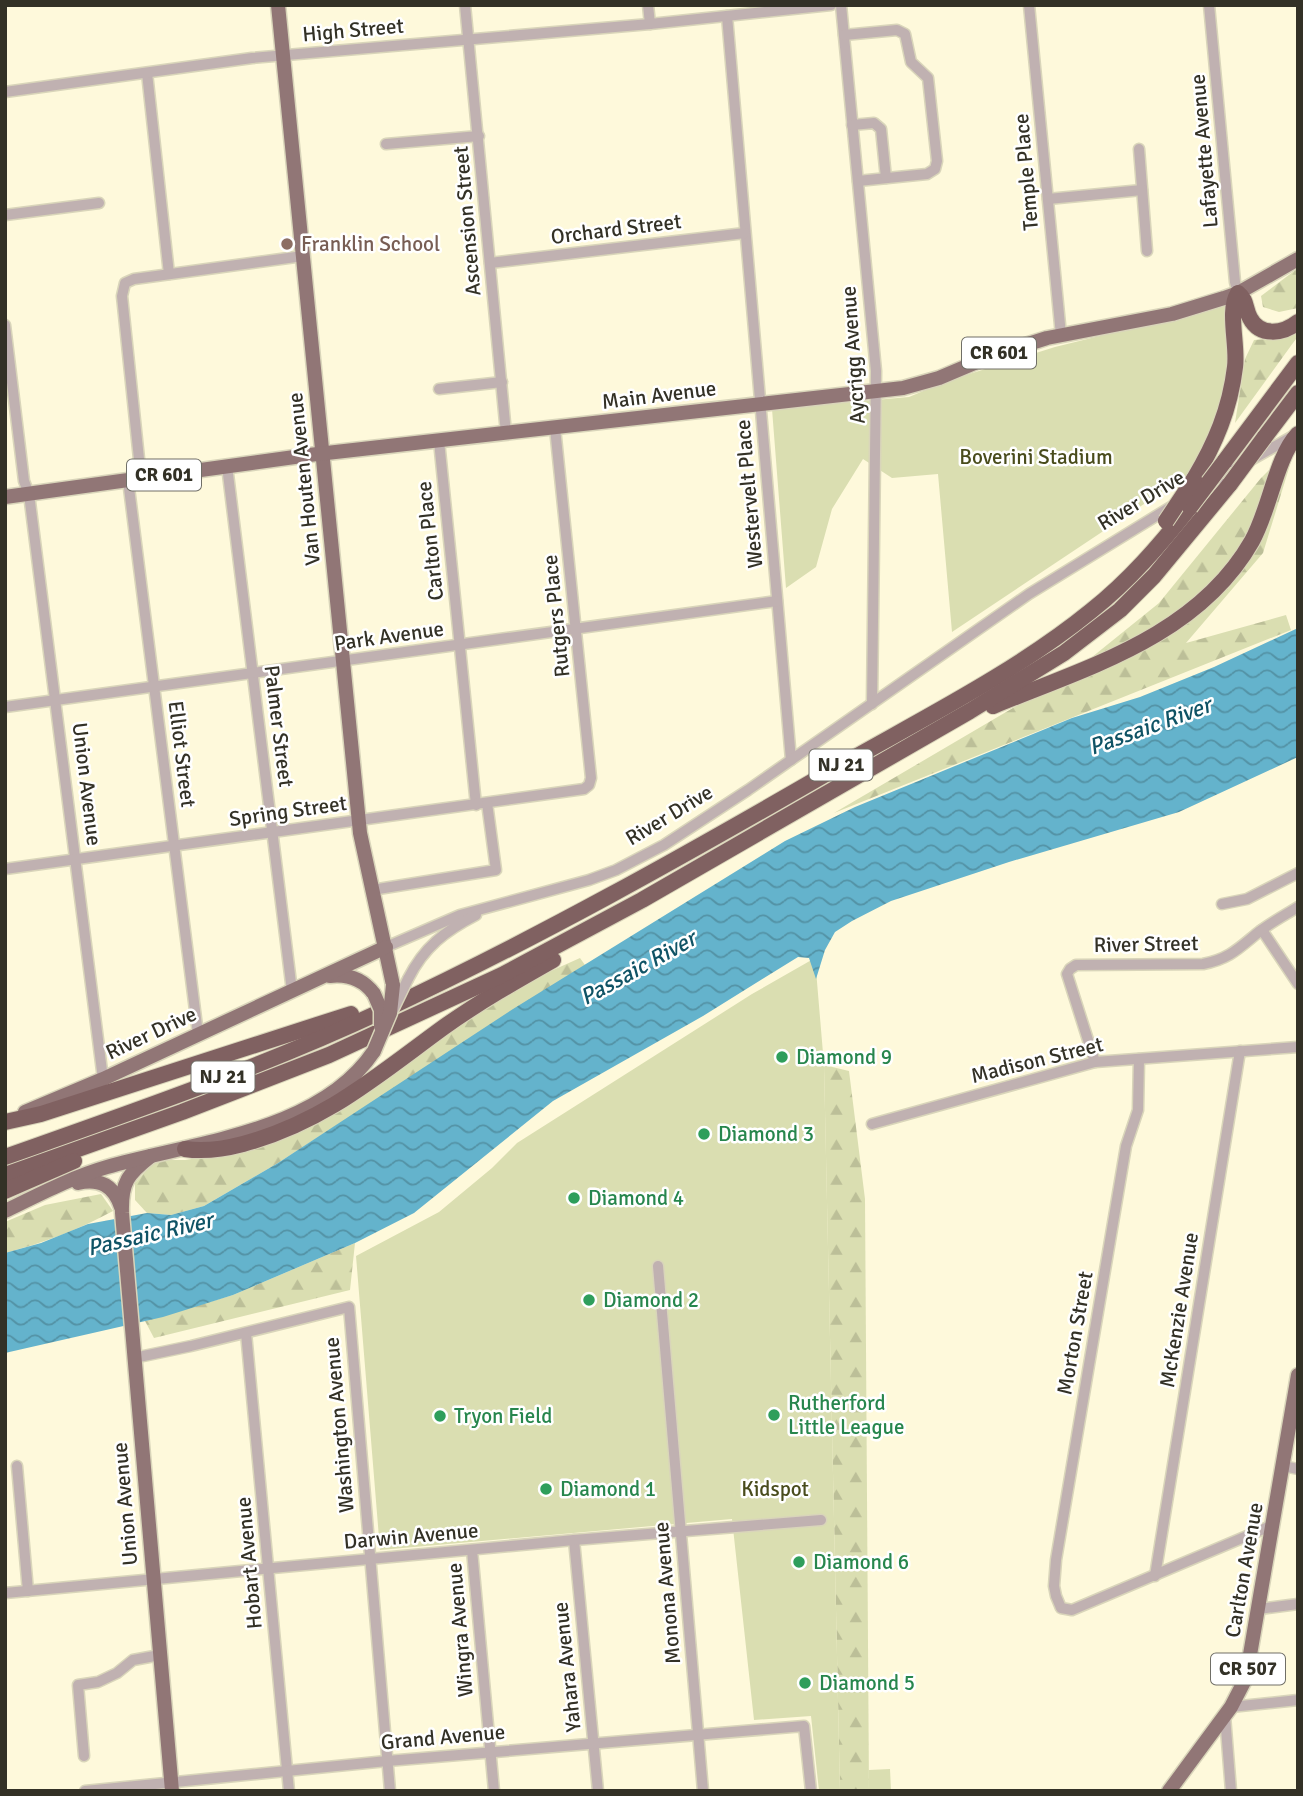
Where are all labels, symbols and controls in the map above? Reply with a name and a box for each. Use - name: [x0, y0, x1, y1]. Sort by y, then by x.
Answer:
- street label: High Street: [301, 13, 405, 47]
- street label: Lafayette Avenue: [1184, 73, 1224, 229]
- street label: Temple Place: [1008, 113, 1044, 231]
- street label: Ascension Street: [447, 145, 487, 297]
- street label: Orchard Street: [549, 208, 683, 250]
- place label: Franklin School: [301, 231, 440, 257]
- marker: Franklin School: [279, 236, 295, 252]
- street label: Aycrigg Avenue: [835, 285, 871, 425]
- road number: CR 601: [962, 338, 1036, 368]
- street label: Main Avenue: [600, 375, 718, 415]
- street label: Van Houten Avenue: [282, 391, 326, 567]
- street label: Westervelt Place: [730, 419, 768, 569]
- park label: Boverini Stadium: [959, 444, 1113, 470]
- road number: CR 601: [127, 460, 201, 490]
- street label: River Drive: [1093, 464, 1189, 536]
- street label: Carlton Place: [411, 480, 449, 602]
- street label: Rutgers Place: [537, 553, 575, 679]
- street label: Park Avenue: [332, 615, 446, 657]
- street label: Palmer Street: [259, 664, 299, 788]
- water label: Passaic River: [1085, 689, 1218, 762]
- street label: Elliot Street: [163, 699, 201, 809]
- street label: Union Avenue: [67, 721, 107, 847]
- road number: NJ 21: [810, 750, 872, 780]
- street label: River Drive: [621, 779, 717, 851]
- street label: Spring Street: [228, 790, 348, 832]
- water label: Passaic River: [575, 923, 704, 1012]
- street label: River Street: [1093, 930, 1199, 958]
- street label: River Drive: [101, 1001, 201, 1065]
- street label: Madison Street: [968, 1031, 1106, 1089]
- place label: Diamond 9: [796, 1044, 892, 1070]
- marker: Diamond 9: [774, 1049, 790, 1065]
- road number: NJ 21: [192, 1062, 255, 1092]
- place label: Diamond 3: [718, 1121, 814, 1147]
- marker: Diamond 3: [696, 1126, 712, 1142]
- place label: Diamond 4: [588, 1185, 684, 1211]
- marker: Diamond 4: [566, 1190, 582, 1206]
- water label: Passaic River: [84, 1205, 219, 1263]
- street label: McKenzie Avenue: [1154, 1230, 1204, 1390]
- street label: Morton Street: [1051, 1269, 1099, 1397]
- place label: Diamond 2: [603, 1287, 699, 1313]
- marker: Diamond 2: [581, 1292, 597, 1308]
- street label: Washington Avenue: [318, 1336, 360, 1514]
- place label: Rutherford Little League: [788, 1390, 904, 1440]
- place label: Tryon Field: [454, 1403, 552, 1429]
- marker: Rutherford Little League: [766, 1407, 782, 1423]
- marker: Tryon Field: [432, 1408, 448, 1424]
- street label: Union Avenue: [107, 1441, 143, 1567]
- place label: Diamond 1: [560, 1476, 656, 1502]
- park label: Kidspot: [741, 1476, 809, 1502]
- marker: Diamond 1: [538, 1481, 554, 1497]
- street label: Hobart Avenue: [230, 1496, 268, 1630]
- street label: Carlton Avenue: [1219, 1500, 1269, 1640]
- street label: Darwin Avenue: [343, 1517, 479, 1555]
- street label: Monona Avenue: [648, 1521, 686, 1665]
- place label: Diamond 6: [813, 1549, 909, 1575]
- marker: Diamond 6: [791, 1554, 807, 1570]
- street label: Wingra Avenue: [441, 1562, 479, 1698]
- street label: Yahara Avenue: [547, 1601, 587, 1733]
- road number: CR 507: [1211, 1653, 1285, 1684]
- place label: Diamond 5: [819, 1670, 915, 1696]
- marker: Diamond 5: [797, 1675, 813, 1691]
- street label: Grand Avenue: [380, 1719, 506, 1755]

